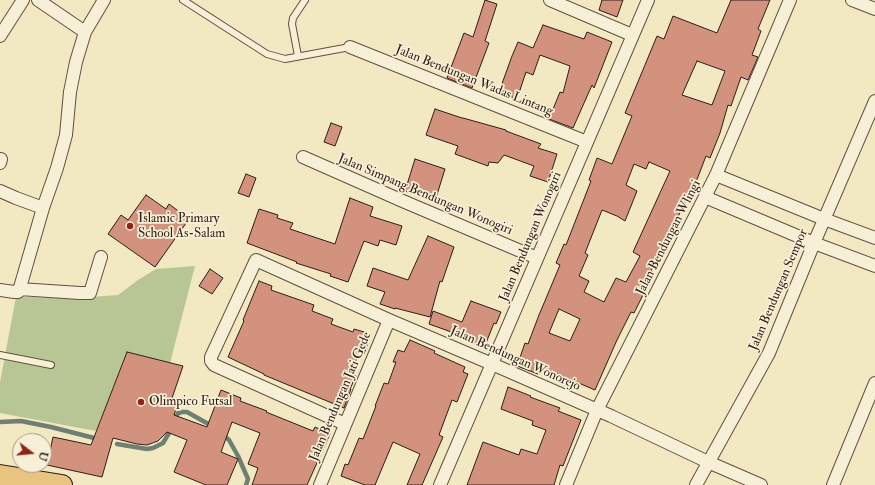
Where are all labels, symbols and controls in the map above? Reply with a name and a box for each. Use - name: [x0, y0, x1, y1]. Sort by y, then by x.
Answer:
- street label: Jalan Bendungan Wadas Lintang: [393, 42, 555, 120]
- street label: Jalan Simpang Bendungan Wonogiri: [335, 151, 515, 239]
- street label: Jalan Bendungan Wonogiri: [497, 170, 565, 304]
- street label: Jalan Bendungan Wlingi: [633, 178, 705, 298]
- place label: Islamic Primary School As-Salam: [138, 211, 225, 242]
- marker: Islamic Primary School As-Salam: [125, 221, 135, 231]
- street label: Jalan Bendungan Sempor: [746, 227, 812, 353]
- street label: Jalan Bendungan Wonorejo: [447, 323, 583, 395]
- street label: Jalan Bendungan Jati Gede: [307, 330, 375, 464]
- place label: Olimpico Futsal: [149, 394, 232, 410]
- marker: Olimpico Futsal: [136, 397, 146, 407]
- north arrow: [12, 433, 52, 473]
- text: U: [36, 450, 51, 462]

